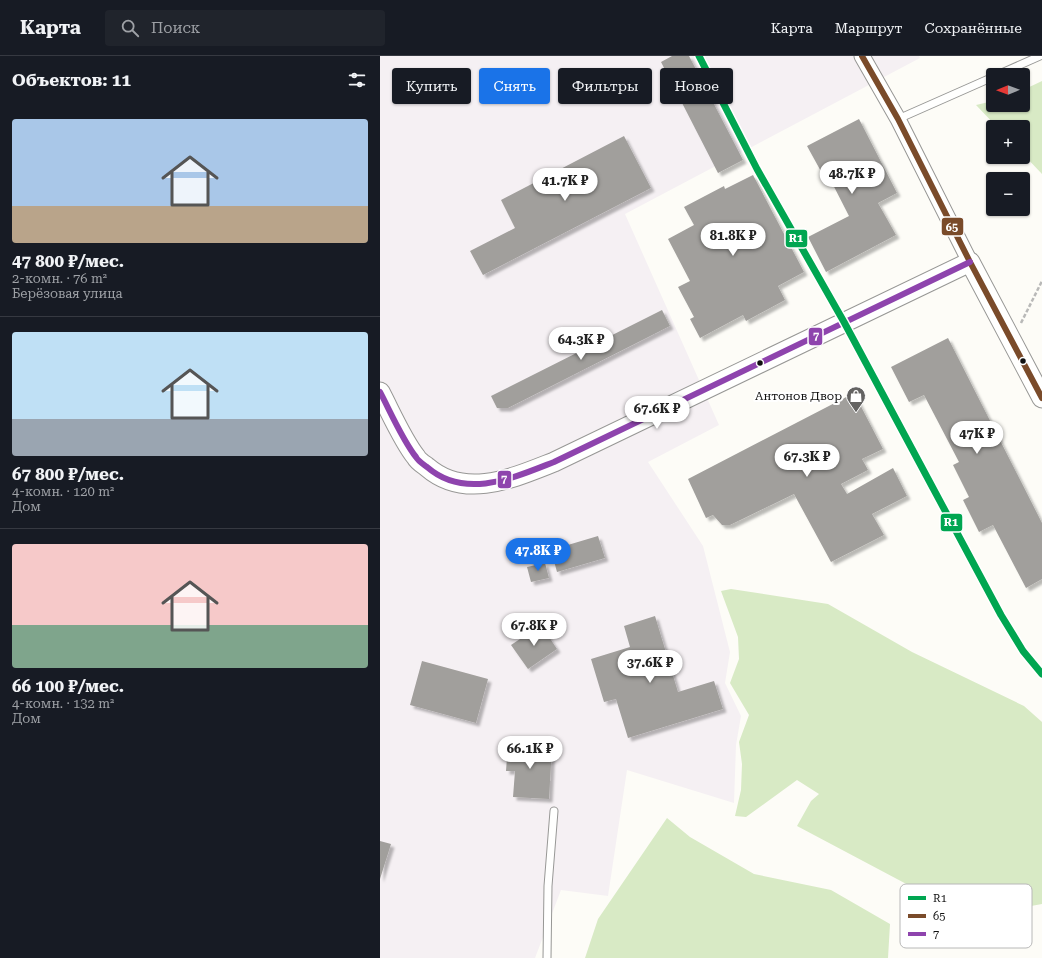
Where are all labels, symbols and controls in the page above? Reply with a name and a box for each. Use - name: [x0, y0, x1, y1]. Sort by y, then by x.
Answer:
- search box: [105, 10, 385, 46]
- text: Карта: [20, 16, 81, 39]
- icon: search: [119, 17, 141, 39]
- text: Поиск: [151, 19, 200, 37]
- text: Карта: [771, 20, 813, 36]
- text: Маршрут: [835, 20, 903, 36]
- text: Сохранённые: [925, 20, 1022, 36]
- chip: Купить: [392, 68, 471, 104]
- chip: Снять: [479, 68, 550, 104]
- chip: Фильтры: [558, 68, 652, 104]
- chip: Новое: [660, 68, 733, 104]
- north arrow: [986, 68, 1030, 112]
- map controls: [986, 68, 1030, 216]
- icon: filters: [346, 69, 368, 91]
- text: Объектов: 11: [12, 70, 131, 90]
- button: +: [986, 120, 1030, 164]
- icon: home: [154, 145, 226, 217]
- pin: 48.7K ₽: [815, 161, 889, 195]
- text: 48.7K ₽: [829, 166, 875, 181]
- pin: 41.7K ₽: [528, 168, 602, 202]
- button: −: [986, 172, 1030, 216]
- text: 41.7K ₽: [542, 173, 588, 188]
- line badge: 65: [941, 217, 964, 236]
- text: 65: [946, 221, 958, 234]
- pin: 81.8K ₽: [696, 223, 770, 257]
- text: 81.8K ₽: [710, 228, 756, 243]
- line badge: R1: [785, 229, 808, 248]
- text: R1: [789, 232, 803, 245]
- text: 47 800 ₽/мес.: [12, 251, 124, 271]
- text: 2-комн. · 76 m²: [12, 271, 107, 286]
- text: Берёзовая улица: [12, 286, 123, 301]
- pin: 64.3K ₽: [544, 327, 618, 361]
- line badge: 7: [808, 327, 823, 346]
- text: 7: [813, 330, 819, 343]
- text: 64.3K ₽: [558, 332, 604, 347]
- unlabelled marker: [1018, 356, 1028, 366]
- icon: home: [154, 358, 226, 430]
- unlabelled marker: [755, 358, 765, 368]
- shop icon: Антонов Двор: [845, 385, 867, 413]
- place label: Антонов Двор: [755, 389, 842, 403]
- pin: 67.6K ₽: [620, 396, 694, 430]
- text: 67.6K ₽: [634, 401, 680, 416]
- pin: 47K ₽: [949, 421, 1005, 455]
- text: 47K ₽: [959, 426, 995, 441]
- pin: 67.3K ₽: [770, 444, 844, 478]
- text: 67.3K ₽: [784, 449, 830, 464]
- text: 67 800 ₽/мес.: [12, 464, 124, 484]
- line badge: 7: [497, 470, 512, 489]
- text: 7: [501, 473, 507, 486]
- text: 4-комн. · 120 m²: [12, 484, 114, 499]
- text: Дом: [12, 499, 41, 514]
- line badge: R1: [940, 513, 963, 532]
- text: R1: [944, 516, 958, 529]
- pin: 47.8K ₽: [501, 538, 575, 572]
- text: 47.8K ₽: [515, 543, 561, 558]
- icon: home: [154, 570, 226, 642]
- pin: 67.8K ₽: [497, 613, 571, 647]
- text: 67.8K ₽: [511, 618, 557, 633]
- pin: 37.6K ₽: [613, 650, 687, 684]
- text: 37.6K ₽: [627, 655, 673, 670]
- text: 66 100 ₽/мес.: [12, 676, 124, 696]
- text: 4-комн. · 132 m²: [12, 696, 114, 711]
- text: Дом: [12, 711, 41, 726]
- pin: 66.1K ₽: [493, 736, 567, 770]
- text: 66.1K ₽: [507, 741, 553, 756]
- legend: [900, 884, 1032, 948]
- text: R1: [933, 892, 947, 905]
- text: 65: [933, 910, 945, 923]
- text: 7: [933, 928, 939, 941]

